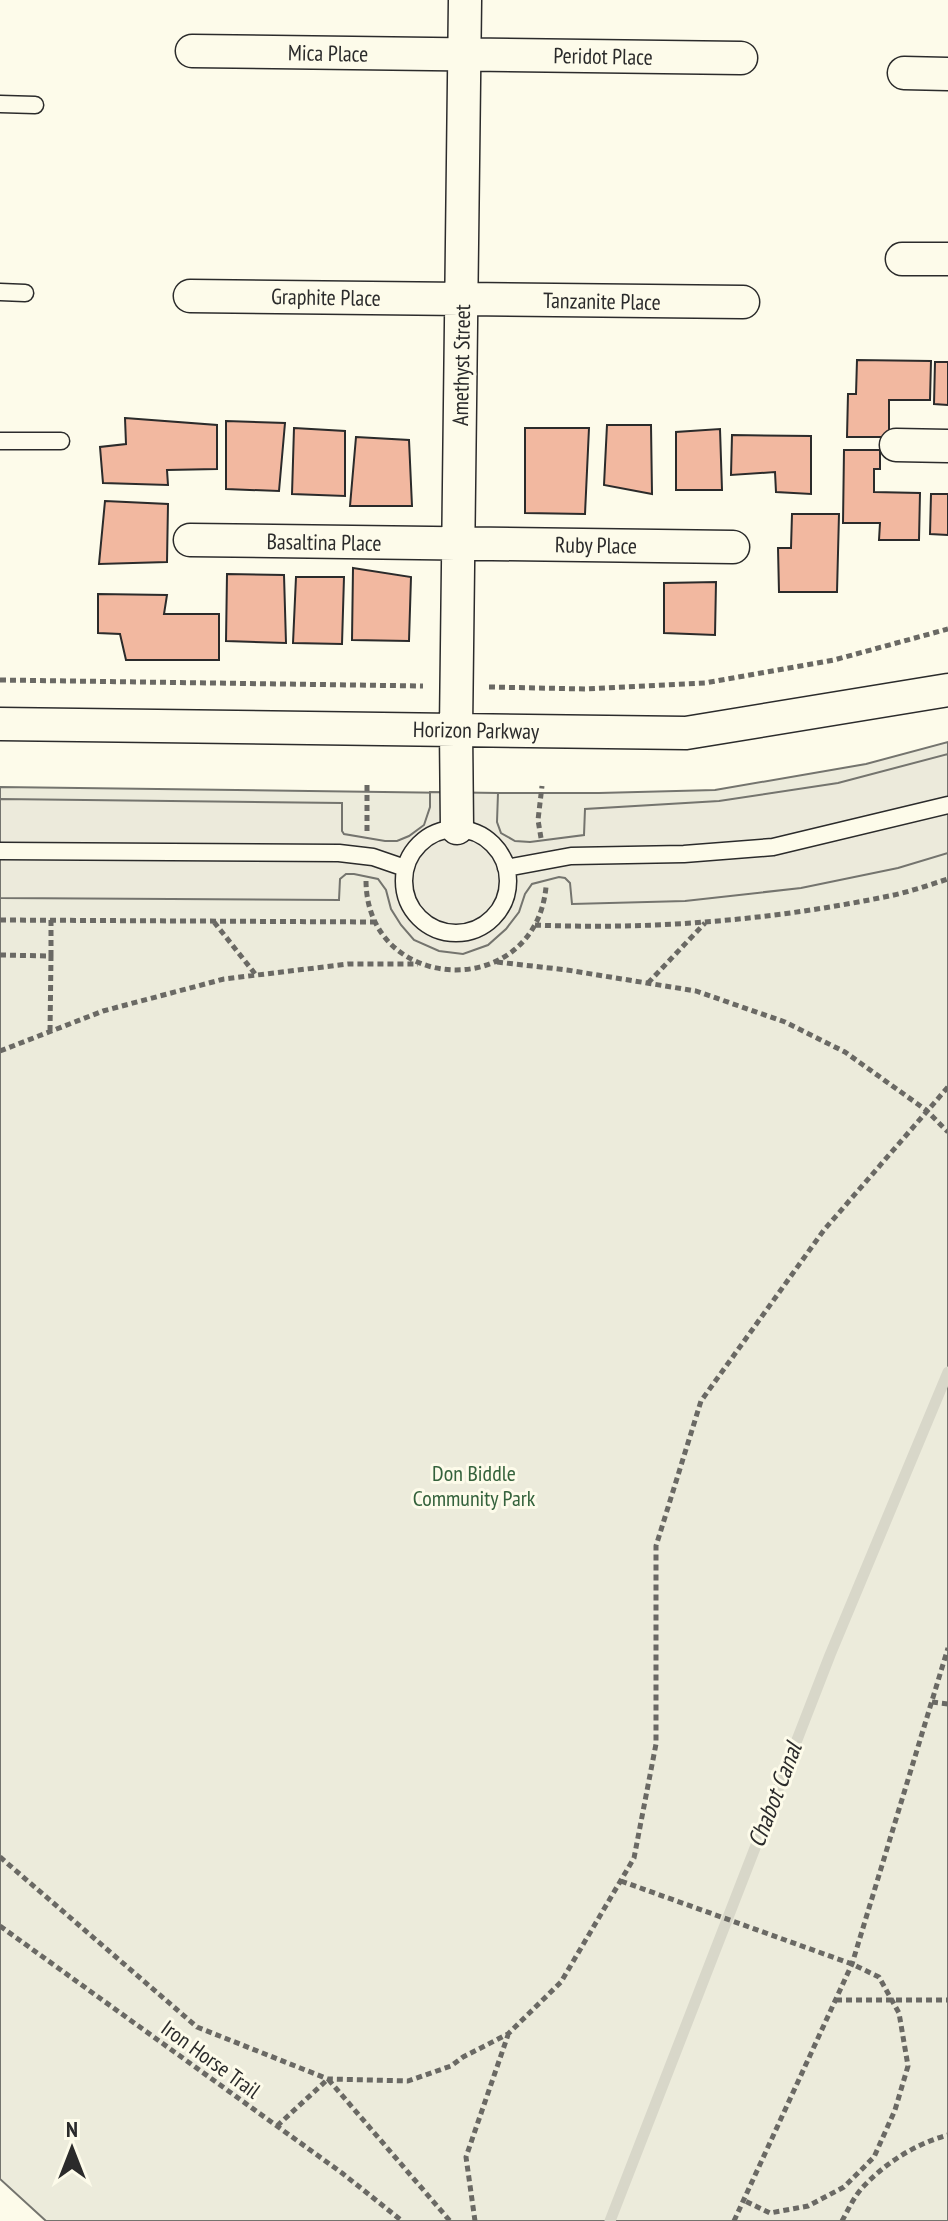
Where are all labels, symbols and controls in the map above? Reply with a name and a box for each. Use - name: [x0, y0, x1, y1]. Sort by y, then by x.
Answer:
- street label: Mica Place: [288, 38, 368, 68]
- street label: Peridot Place: [553, 41, 653, 71]
- street label: Graphite Place: [271, 282, 381, 312]
- street label: Tanzanite Place: [543, 286, 661, 316]
- street label: Amethyst Street: [446, 304, 476, 426]
- street label: Basaltina Place: [266, 527, 382, 557]
- street label: Ruby Place: [555, 530, 637, 560]
- street label: Horizon Parkway: [413, 715, 540, 745]
- park label: Don Biddle Community Park: [413, 1459, 536, 1512]
- water label: Chabot Canal: [740, 1736, 810, 1852]
- street label: Iron Horse Trail: [156, 2014, 267, 2105]
- north arrow: [32, 2109, 112, 2189]
- text: N: [66, 2115, 78, 2143]

